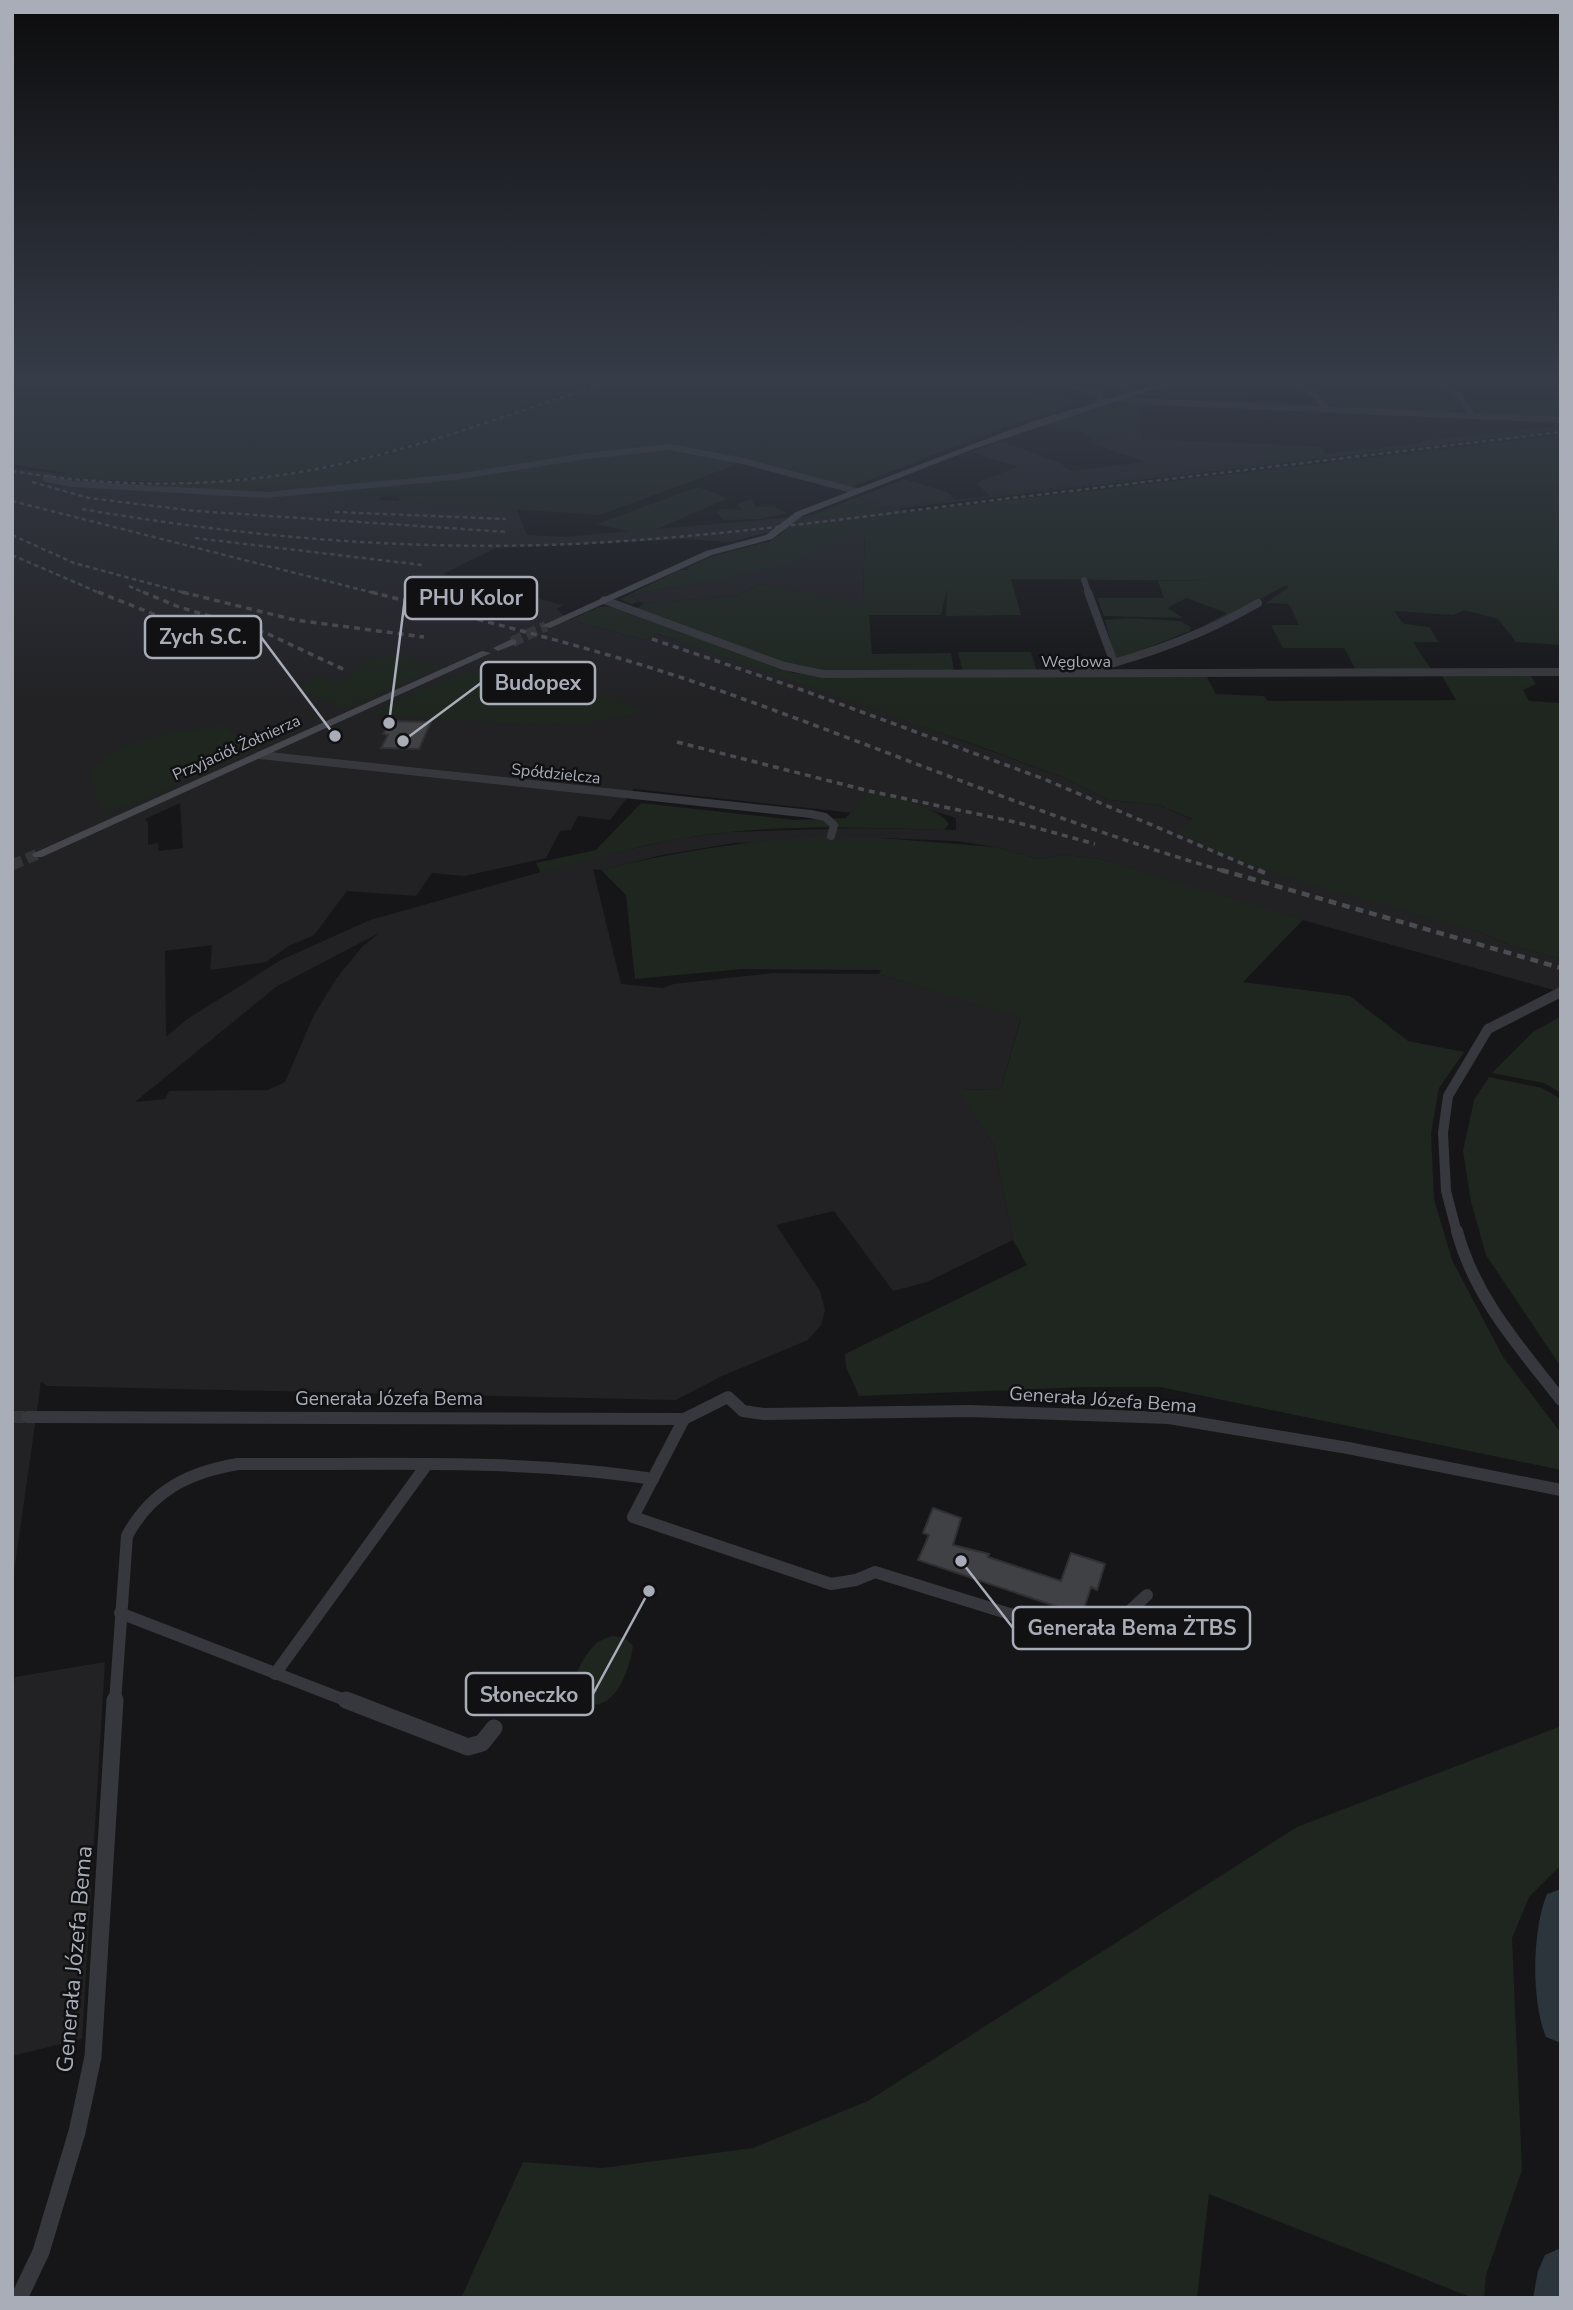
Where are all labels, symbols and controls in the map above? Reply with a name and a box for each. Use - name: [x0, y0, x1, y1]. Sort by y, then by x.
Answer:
- callout: PHU Kolor: [405, 577, 537, 619]
- text: PHU Kolor: [419, 584, 524, 612]
- callout: Zych S.C.: [145, 616, 261, 658]
- text: Zych S.C.: [159, 623, 247, 651]
- street label: Węglowa: [1041, 651, 1111, 673]
- callout: Budopex: [481, 662, 595, 704]
- text: Budopex: [495, 669, 582, 697]
- street label: Przyjaciół Żołnierza: [169, 710, 304, 786]
- street label: Spółdzielcza: [510, 758, 602, 790]
- street label: Generała Józefa Bema: [1008, 1380, 1198, 1420]
- street label: Generała Józefa Bema: [295, 1386, 483, 1412]
- callout: Generała Bema ŻTBS: [1013, 1607, 1250, 1649]
- text: Generała Bema ŻTBS: [1028, 1614, 1236, 1642]
- callout: Słoneczko: [466, 1673, 593, 1715]
- text: Słoneczko: [480, 1681, 578, 1709]
- street label: Generała Józefa Bema: [49, 1844, 100, 2074]

